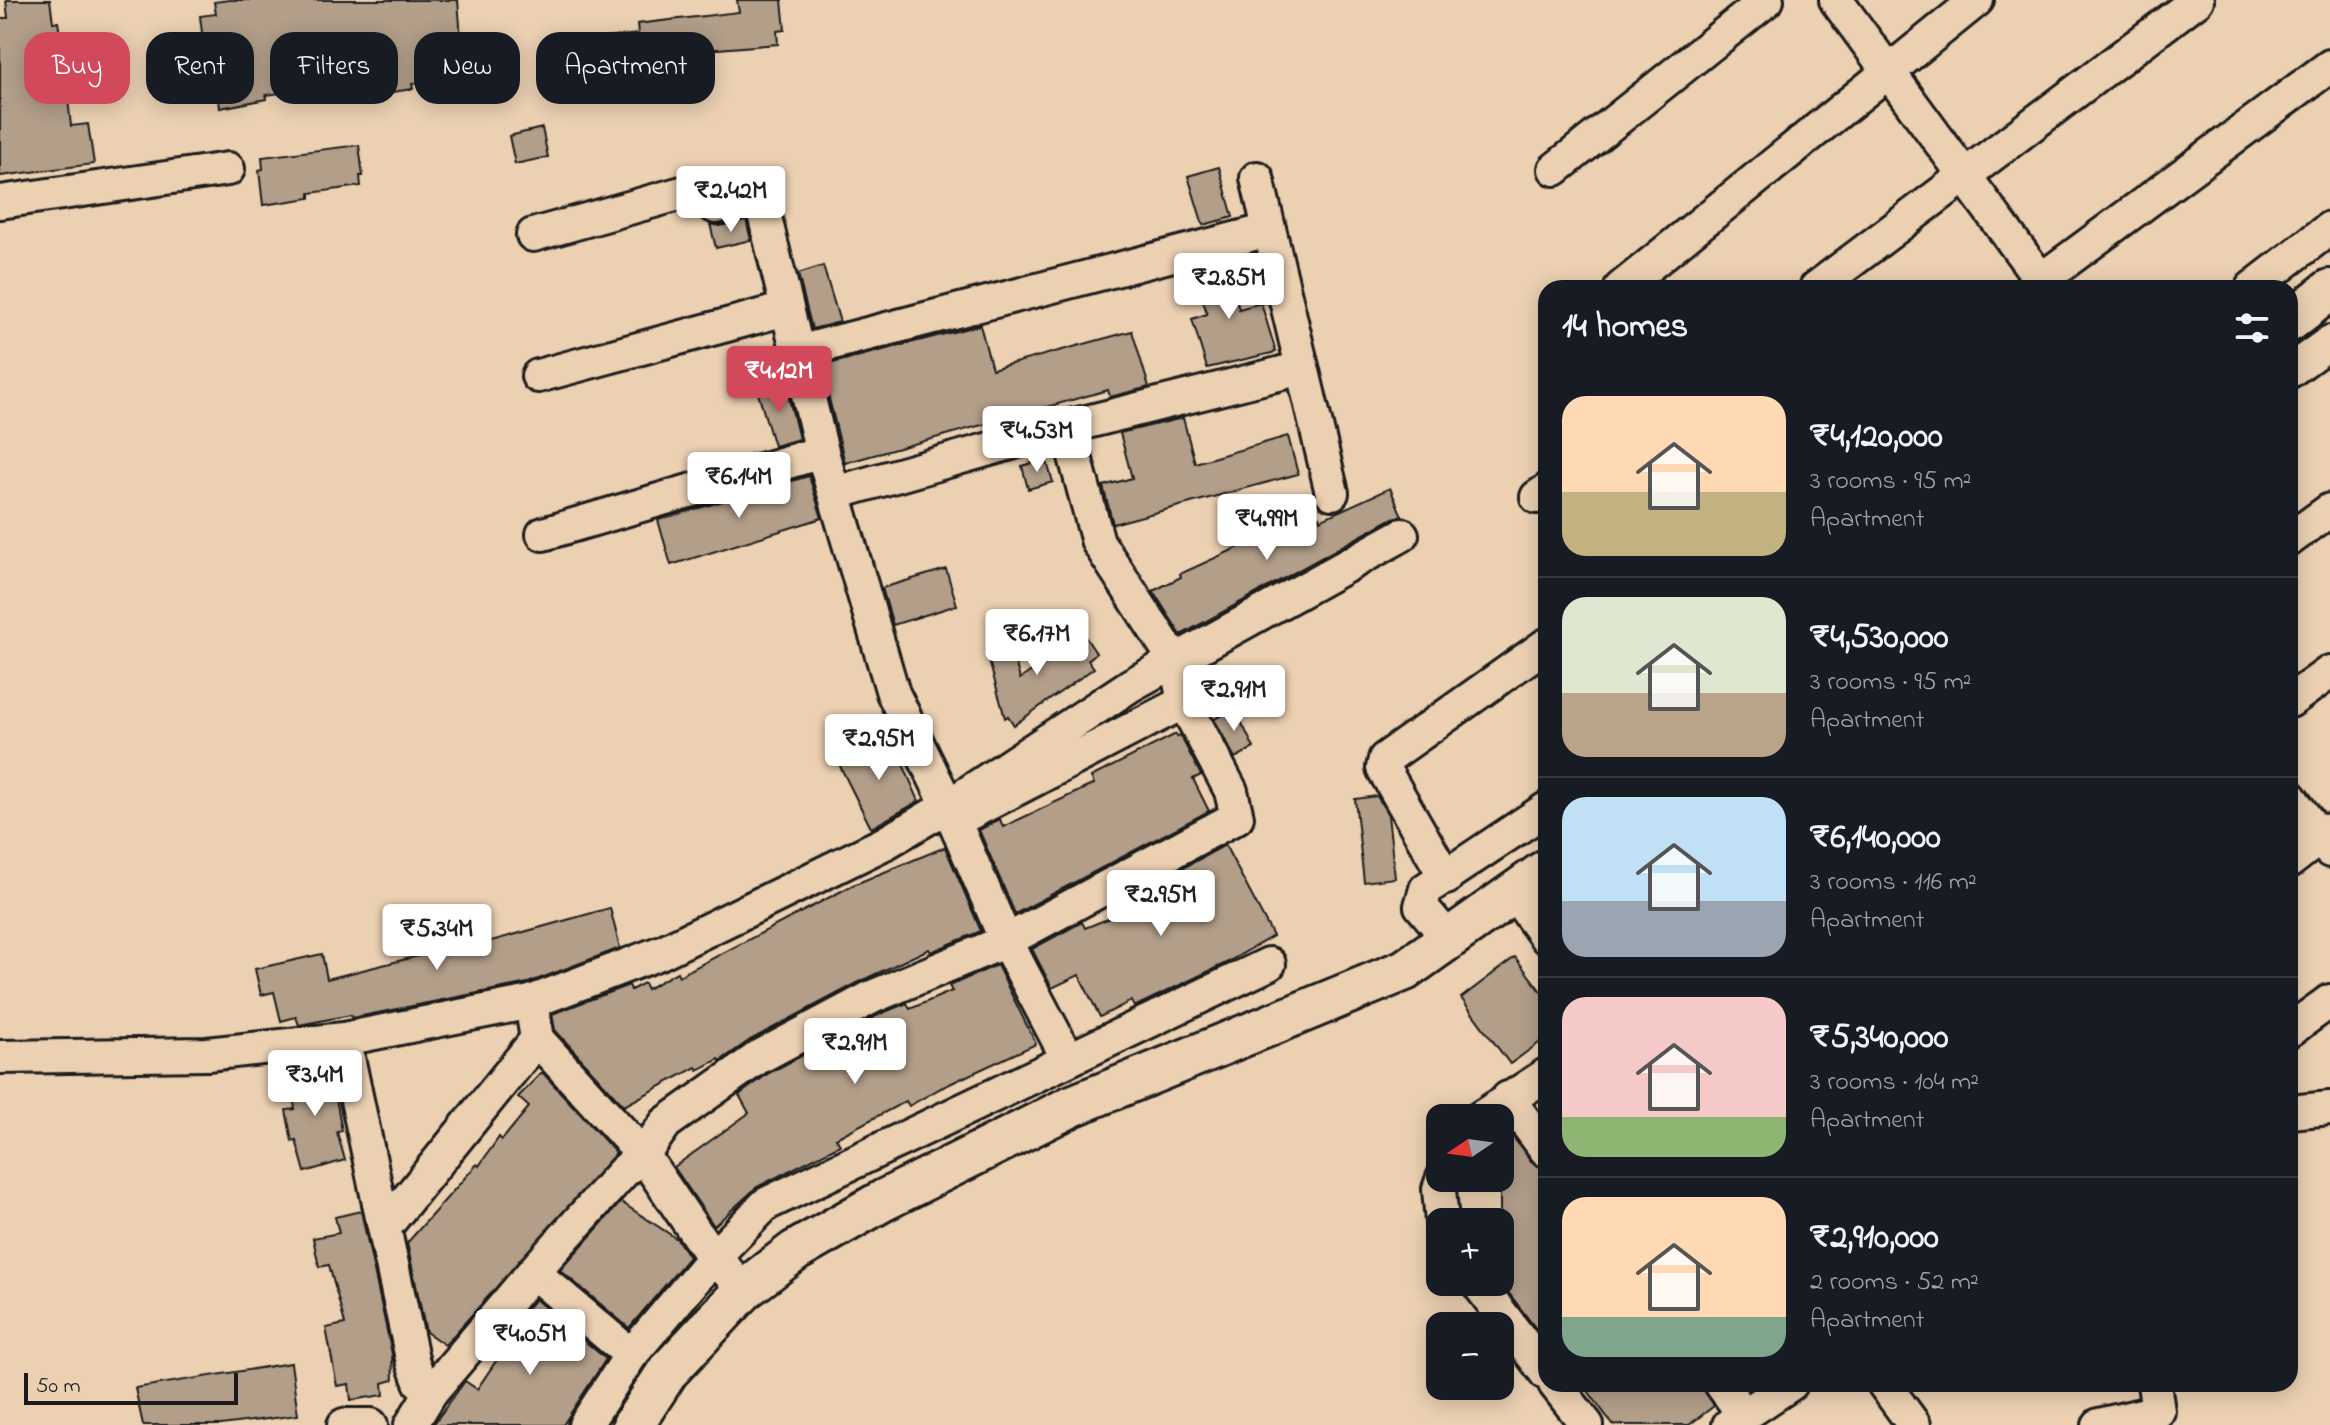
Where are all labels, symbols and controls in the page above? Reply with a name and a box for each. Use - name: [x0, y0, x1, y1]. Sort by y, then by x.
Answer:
- chip: Buy: [24, 32, 130, 104]
- chip: Rent: [146, 32, 254, 104]
- chip: Filters: [270, 32, 398, 104]
- chip: New: [414, 32, 520, 104]
- chip: Apartment: [536, 32, 715, 104]
- pin: ₹2.42M: [666, 166, 796, 234]
- text: ₹2.42M: [694, 173, 768, 211]
- pin: ₹2.85M: [1164, 253, 1294, 321]
- text: ₹2.85M: [1192, 260, 1266, 298]
- text: 14 homes: [1562, 303, 1688, 353]
- icon: filters: [2230, 306, 2274, 350]
- pin: ₹4.12M: [714, 346, 844, 414]
- text: ₹4.12M: [745, 353, 813, 391]
- pin: ₹4.53M: [972, 406, 1102, 474]
- text: ₹4.53M: [1000, 413, 1074, 451]
- text: ₹4,120,000: [1810, 413, 1943, 463]
- icon: home: [1626, 428, 1722, 524]
- pin: ₹6.14M: [674, 452, 804, 520]
- text: ₹6.14M: [705, 459, 773, 497]
- text: 3 rooms · 95 m²: [1810, 463, 1971, 501]
- pin: ₹4.99M: [1202, 494, 1332, 562]
- text: ₹4.99M: [1235, 501, 1299, 539]
- text: Apartment: [1810, 501, 1924, 539]
- pin: ₹6.17M: [972, 609, 1102, 677]
- text: ₹4,530,000: [1810, 614, 1948, 664]
- text: ₹6.17M: [1003, 616, 1071, 654]
- icon: home: [1626, 629, 1722, 725]
- text: 3 rooms · 95 m²: [1810, 664, 1971, 702]
- pin: ₹2.91M: [1169, 665, 1299, 733]
- text: ₹2.91M: [1201, 672, 1267, 710]
- text: Apartment: [1810, 702, 1924, 740]
- pin: ₹2.95M: [814, 714, 944, 782]
- text: ₹2.95M: [843, 721, 915, 759]
- text: ₹6,140,000: [1810, 814, 1941, 864]
- icon: home: [1626, 829, 1722, 925]
- text: 3 rooms · 116 m²: [1810, 864, 1977, 902]
- pin: ₹2.95M: [1096, 870, 1226, 938]
- text: ₹2.95M: [1125, 877, 1197, 915]
- text: Apartment: [1810, 902, 1924, 940]
- pin: ₹5.34M: [372, 904, 502, 972]
- text: ₹5.34M: [400, 911, 474, 949]
- text: ₹5,340,000: [1810, 1014, 1948, 1064]
- pin: ₹2.91M: [790, 1018, 920, 1086]
- text: ₹2.91M: [822, 1025, 888, 1063]
- icon: home: [1626, 1029, 1722, 1125]
- pin: ₹3.4M: [259, 1050, 371, 1118]
- text: ₹3.4M: [286, 1057, 344, 1095]
- text: 3 rooms · 104 m²: [1810, 1064, 1979, 1102]
- text: Apartment: [1810, 1102, 1924, 1140]
- north arrow: [1426, 1104, 1514, 1192]
- map controls: [1426, 1104, 1514, 1400]
- button: +: [1426, 1208, 1514, 1296]
- text: ₹2,910,000: [1810, 1214, 1939, 1264]
- icon: home: [1626, 1229, 1722, 1325]
- text: 2 rooms · 52 m²: [1810, 1264, 1979, 1302]
- text: Apartment: [1810, 1302, 1924, 1340]
- pin: ₹4.05M: [465, 1309, 595, 1377]
- button: −: [1426, 1312, 1514, 1400]
- text: ₹4.05M: [493, 1316, 567, 1354]
- scale bar: [24, 1369, 238, 1405]
- text: 50 m: [36, 1371, 81, 1403]

